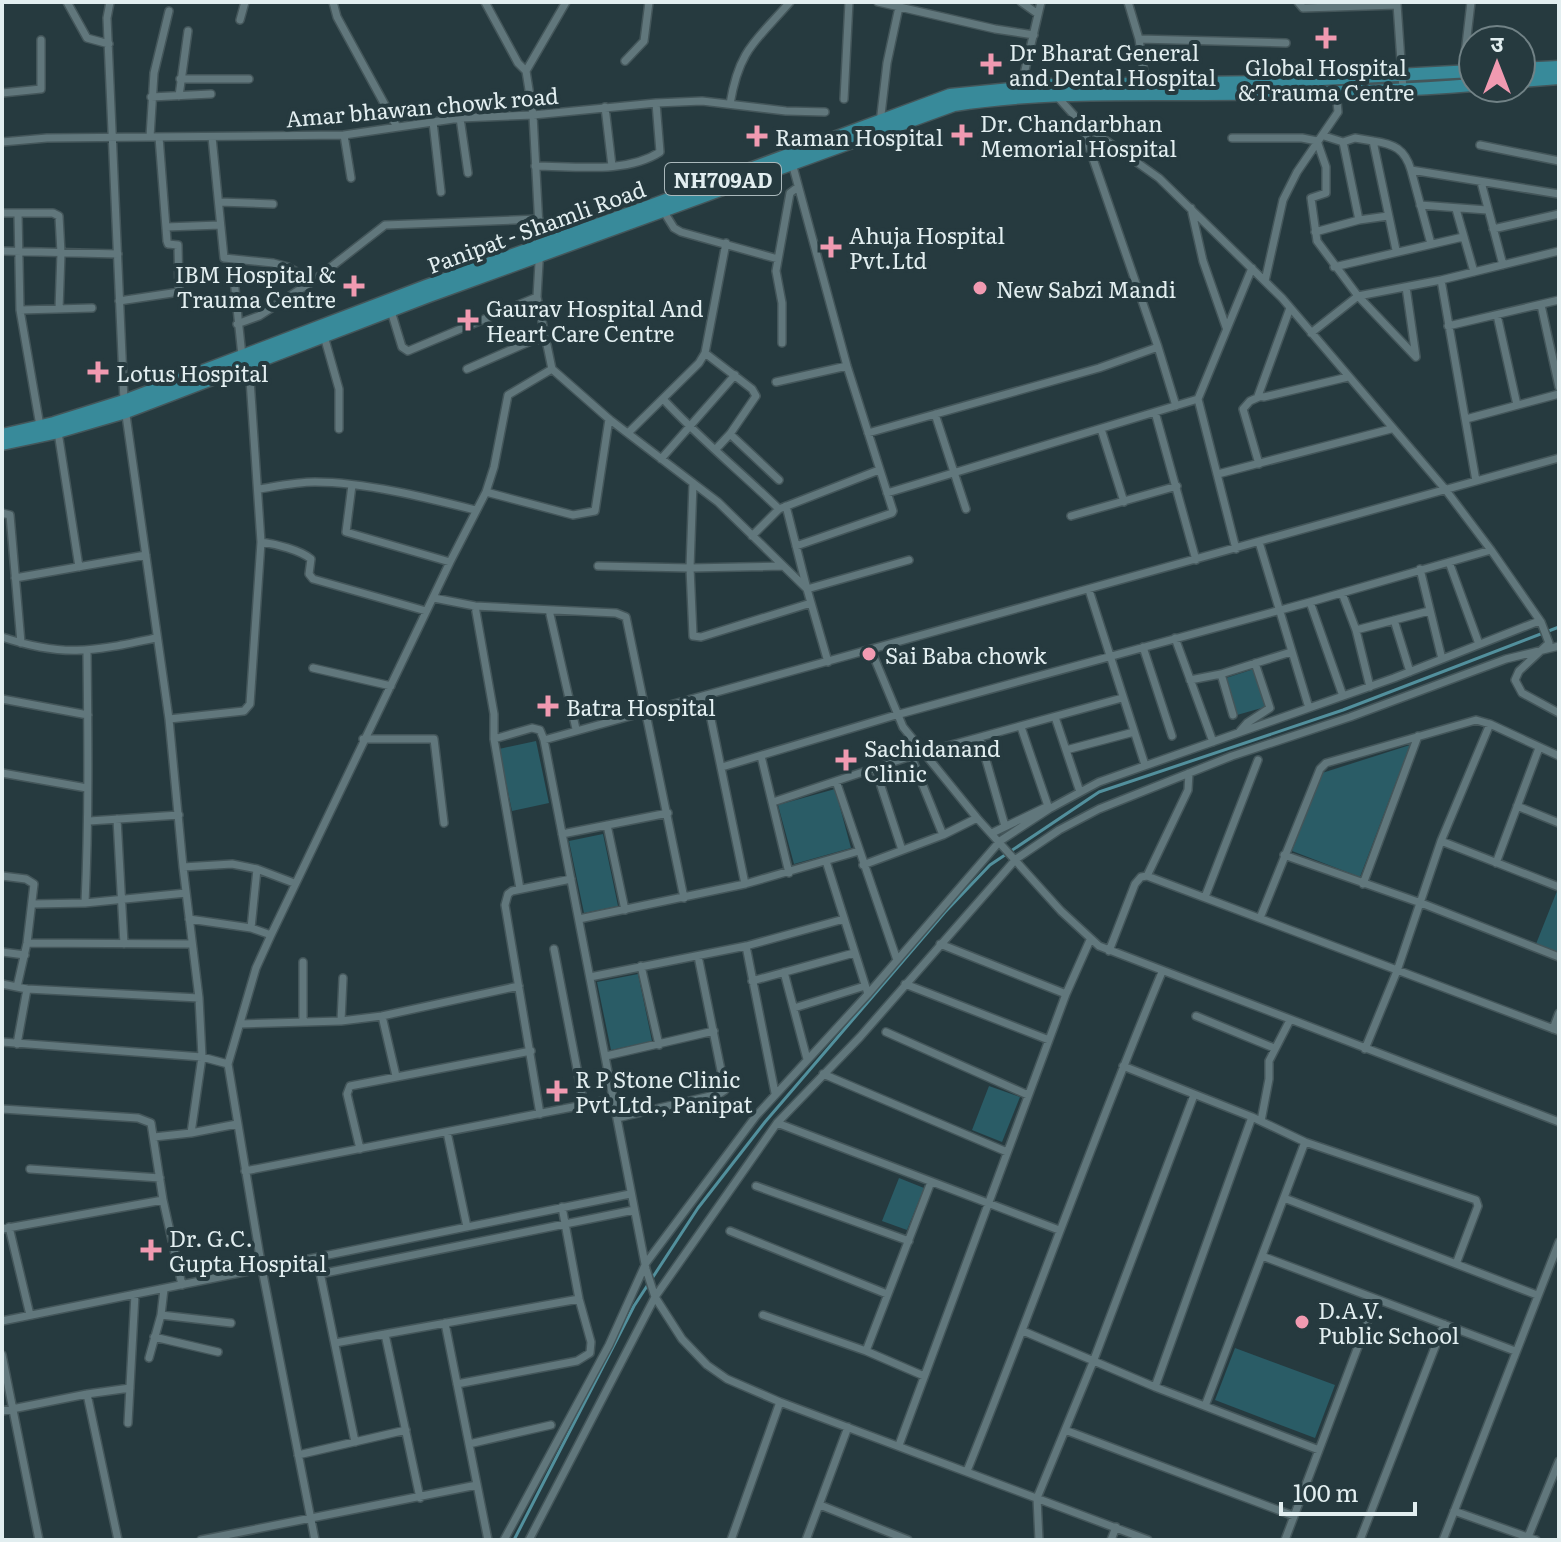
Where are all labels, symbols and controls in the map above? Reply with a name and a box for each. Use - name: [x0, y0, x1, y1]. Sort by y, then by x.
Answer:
- north arrow: [1457, 24, 1537, 104]
- text: उ: [1491, 26, 1505, 59]
- marker: Global Hospital &Trauma Centre: [1315, 27, 1337, 49]
- place label: Dr Bharat General and Dental Hospital: [1009, 35, 1216, 93]
- place label: Global Hospital &Trauma Centre: [1238, 50, 1414, 108]
- marker: Dr Bharat General and Dental Hospital: [980, 53, 1002, 75]
- street label: Amar bhawan chowk road: [284, 78, 560, 134]
- place label: Dr. Chandarbhan Memorial Hospital: [980, 106, 1177, 164]
- place label: Raman Hospital: [775, 120, 943, 153]
- marker: Dr. Chandarbhan Memorial Hospital: [951, 124, 973, 146]
- marker: Raman Hospital: [746, 125, 768, 147]
- road number: NH709AD: [665, 163, 781, 195]
- street label: Panipat - Shamli Road: [422, 171, 650, 281]
- place label: Ahuja Hospital Pvt.Ltd: [849, 218, 1005, 276]
- marker: Ahuja Hospital Pvt.Ltd: [820, 236, 842, 258]
- place label: IBM Hospital & Trauma Centre: [175, 257, 336, 315]
- place label: New Sabzi Mandi: [996, 272, 1176, 305]
- marker: IBM Hospital & Trauma Centre: [343, 275, 365, 297]
- marker: New Sabzi Mandi: [971, 279, 989, 297]
- place label: Gaurav Hospital And Heart Care Centre: [486, 291, 704, 349]
- marker: Gaurav Hospital And Heart Care Centre: [457, 309, 479, 331]
- place label: Lotus Hospital: [116, 356, 268, 389]
- marker: Lotus Hospital: [87, 361, 109, 383]
- place label: Sai Baba chowk: [885, 638, 1047, 671]
- marker: Sai Baba chowk: [860, 645, 878, 663]
- place label: Batra Hospital: [566, 690, 716, 723]
- marker: Batra Hospital: [537, 695, 559, 717]
- place label: Sachidanand Clinic: [864, 731, 1001, 789]
- marker: Sachidanand Clinic: [835, 749, 857, 771]
- place label: R P Stone Clinic Pvt.Ltd., Panipat: [575, 1062, 753, 1120]
- marker: R P Stone Clinic Pvt.Ltd., Panipat: [546, 1080, 568, 1102]
- place label: Dr. G.C. Gupta Hospital: [169, 1221, 327, 1279]
- marker: Dr. G.C. Gupta Hospital: [140, 1239, 162, 1261]
- place label: D.A.V. Public School: [1318, 1293, 1459, 1351]
- marker: D.A.V. Public School: [1293, 1313, 1311, 1331]
- scale bar: [1281, 1466, 1415, 1516]
- text: 100 m: [1293, 1474, 1359, 1509]

